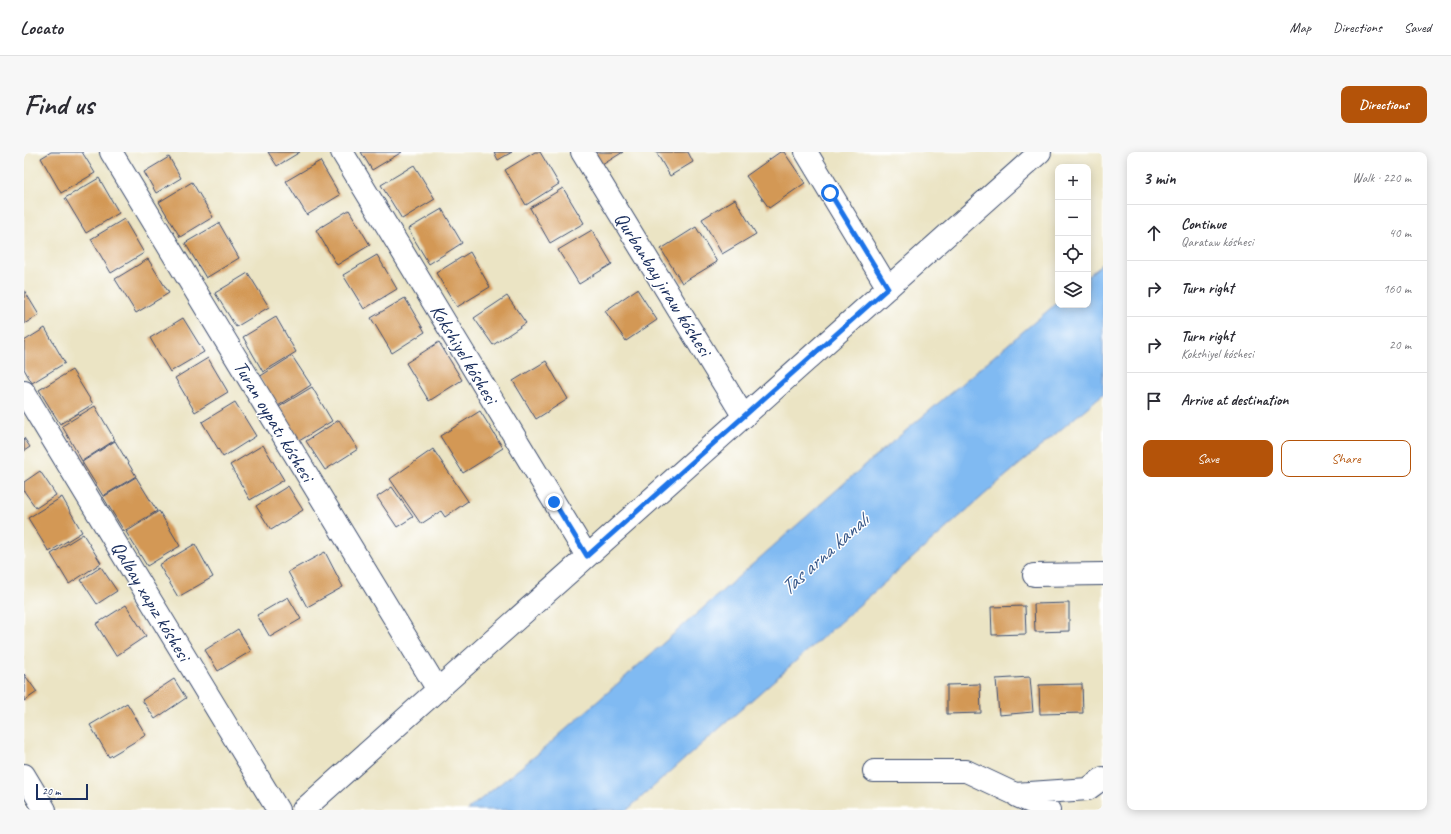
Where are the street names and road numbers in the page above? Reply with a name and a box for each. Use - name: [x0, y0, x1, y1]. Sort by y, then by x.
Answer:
- street label: Qurbanbay jıraw kóshesi: [609, 207, 719, 363]
- street label: Kokshiyel kóshesi: [424, 300, 505, 410]
- street label: Turan oypatı kóshesi: [228, 356, 321, 488]
- street label: Qalbay xapız kóshesi: [105, 537, 198, 667]

